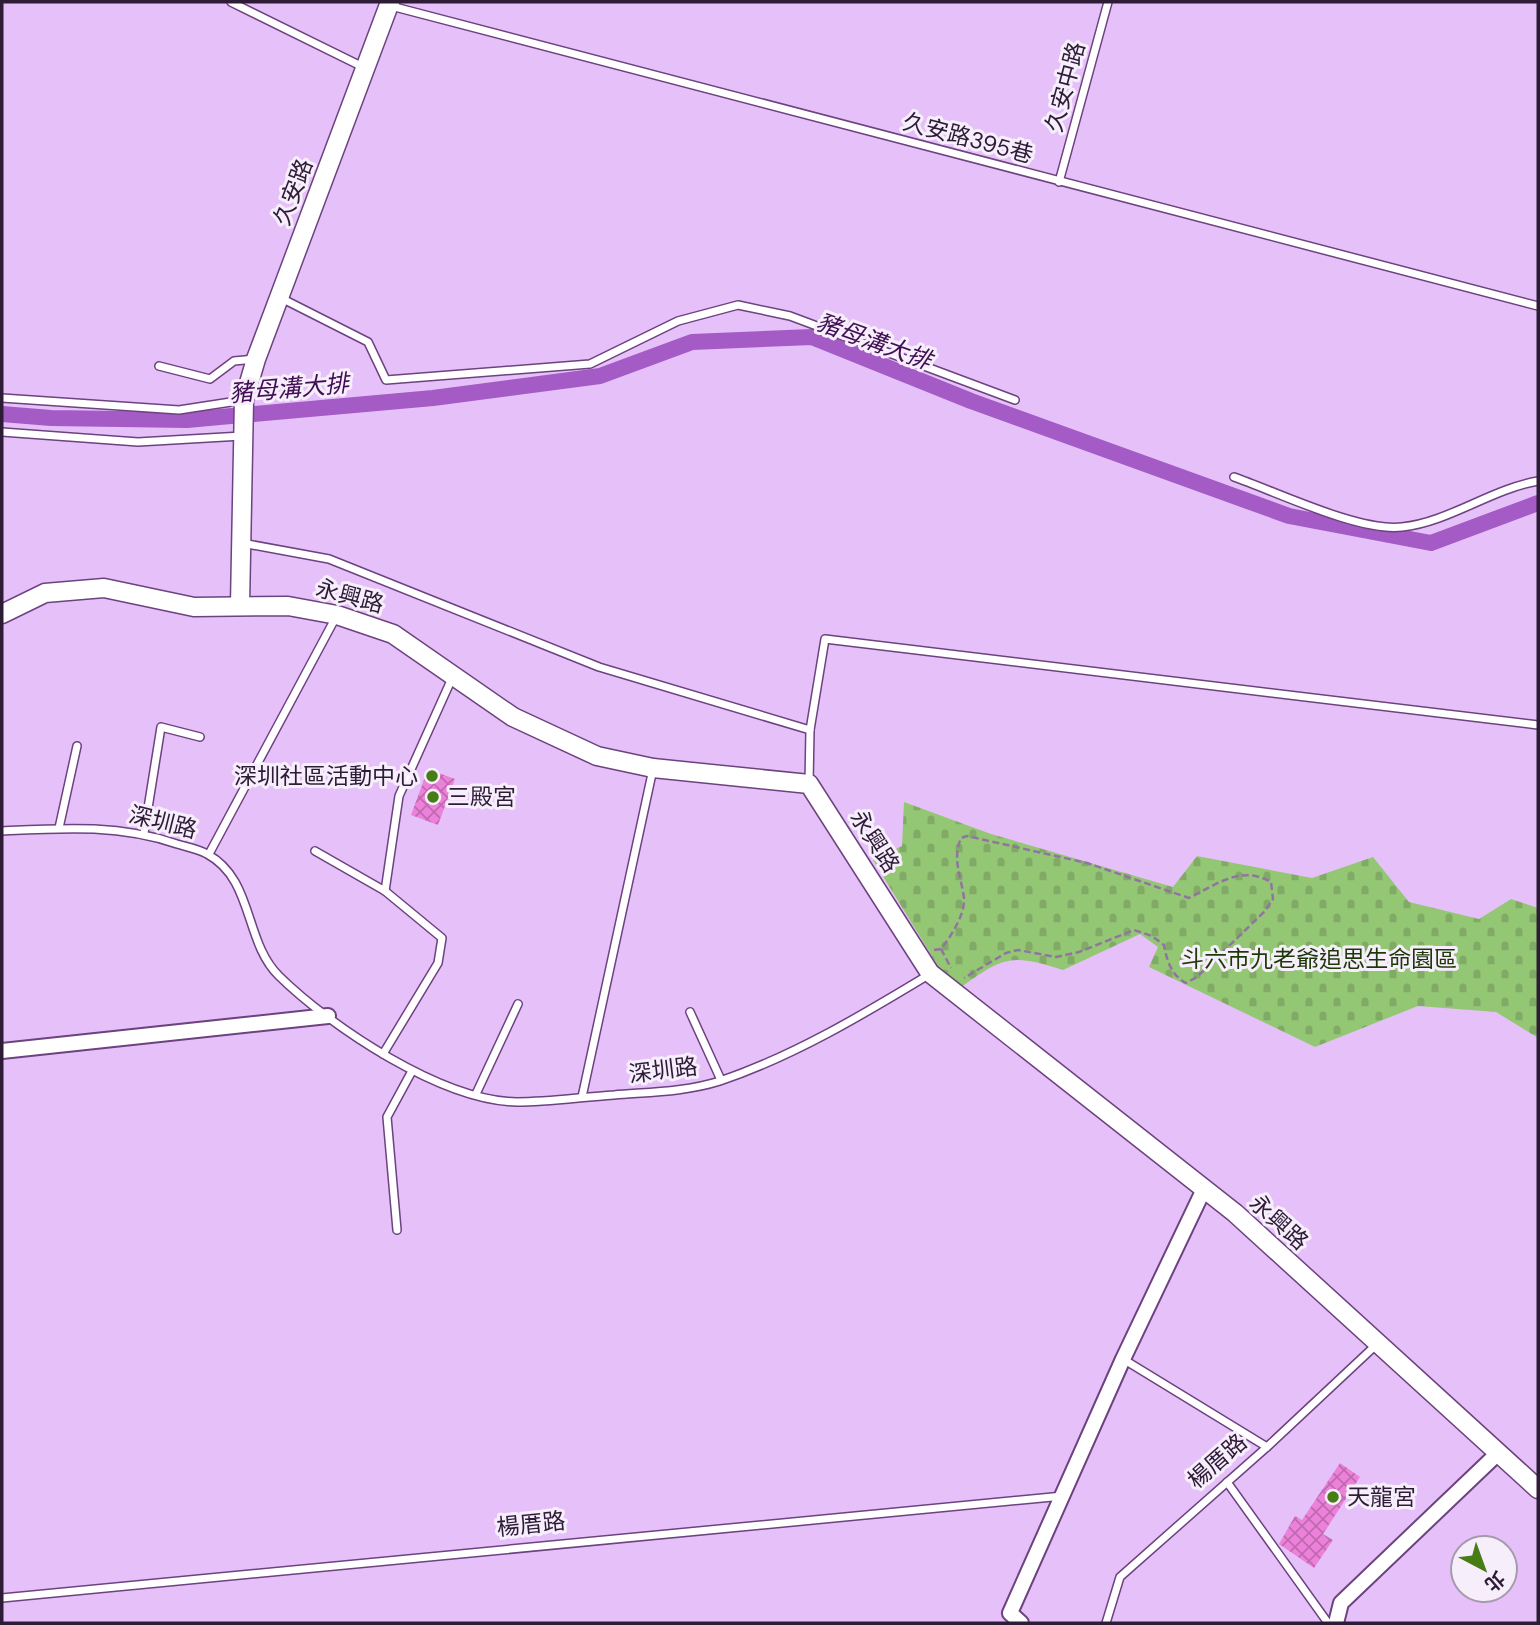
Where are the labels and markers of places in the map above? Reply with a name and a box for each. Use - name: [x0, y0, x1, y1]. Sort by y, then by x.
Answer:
- place label: 深圳社區活動中心: [234, 761, 418, 791]
- marker: 深圳社區活動中心: [424, 768, 440, 784]
- place label: 三殿宮: [447, 782, 516, 812]
- marker: 三殿宮: [425, 789, 441, 805]
- place label: 天龍宮: [1347, 1482, 1416, 1512]
- marker: 天龍宮: [1325, 1489, 1341, 1505]

